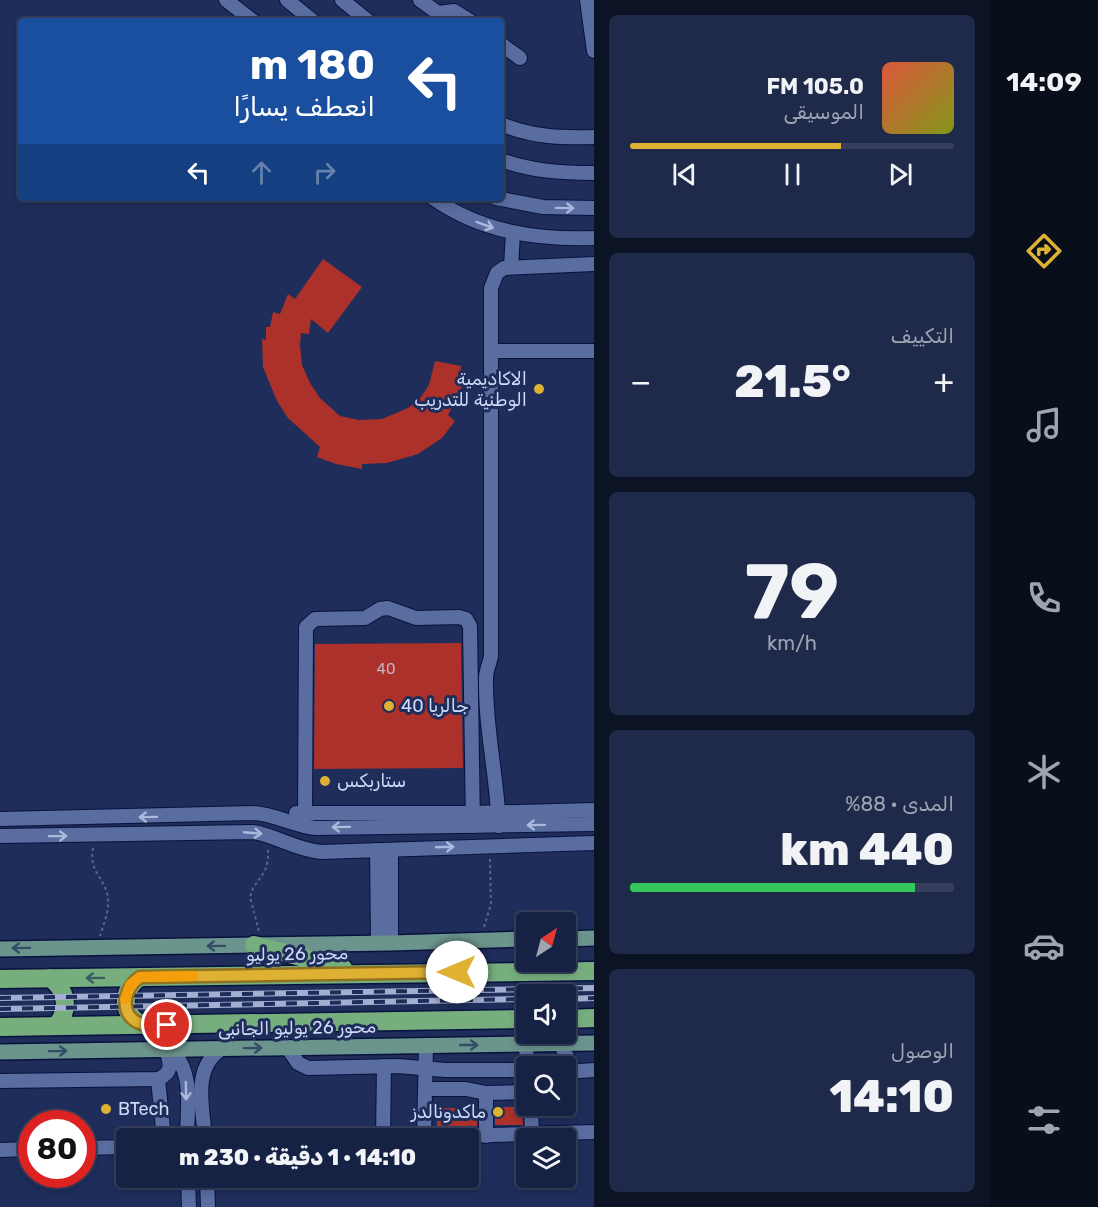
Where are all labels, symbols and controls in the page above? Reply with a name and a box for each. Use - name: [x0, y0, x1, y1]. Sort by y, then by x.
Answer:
- text: 180 m: [250, 40, 375, 90]
- icon: left: [396, 42, 474, 120]
- text: 14:09: [1006, 66, 1082, 98]
- text: 105.0 FM: [766, 73, 864, 100]
- text: انعطف يسارًا: [233, 91, 375, 123]
- text: الموسيقى: [783, 100, 864, 124]
- icon: left: [182, 156, 215, 189]
- icon: ahead: [245, 156, 278, 189]
- icon: right: [308, 156, 341, 189]
- icon: previous: [668, 158, 701, 191]
- icon: pause: [776, 158, 809, 191]
- icon: next: [884, 158, 917, 191]
- one-way arrow: [555, 202, 575, 214]
- one-way arrow: [475, 220, 494, 231]
- icon: directions: [1023, 230, 1065, 272]
- text: التكييف: [891, 324, 954, 348]
- text: 21.5°: [734, 355, 851, 408]
- text: −: [630, 362, 651, 401]
- text: +: [933, 362, 954, 401]
- place label: الاكاديمية الوطنية للتدريب: [414, 368, 527, 411]
- marker: الاكاديمية الوطنية للتدريب: [532, 382, 546, 396]
- icon: music: [1023, 404, 1065, 446]
- text: 79: [745, 545, 839, 638]
- icon: phone: [1023, 577, 1065, 619]
- text: km/h: [767, 631, 817, 655]
- house number: 40: [377, 660, 395, 678]
- place label: جالريا 40: [401, 695, 468, 717]
- marker: جالريا 40: [382, 699, 396, 713]
- icon: climate: [1023, 751, 1065, 793]
- place label: ستاربكس: [337, 770, 406, 792]
- marker: ستاربكس: [318, 774, 332, 788]
- text: المدى · 88%: [845, 792, 954, 816]
- one-way arrow: [138, 811, 158, 823]
- one-way arrow: [526, 819, 546, 831]
- one-way arrow: [331, 821, 351, 833]
- text: 440 km: [780, 823, 954, 876]
- one-way arrow: [243, 828, 263, 839]
- one-way arrow: [48, 830, 68, 842]
- one-way arrow: [435, 842, 455, 853]
- north arrow: [516, 912, 576, 972]
- map controls: [516, 912, 576, 1188]
- icon: car: [1023, 925, 1065, 967]
- one-way arrow: [207, 940, 227, 952]
- position arrow: [425, 940, 489, 1004]
- one-way arrow: [12, 942, 32, 954]
- street label: محور 26 يوليو: [246, 942, 348, 966]
- one-way arrow: [85, 972, 105, 984]
- button: sound: [516, 984, 576, 1044]
- pin: [141, 999, 192, 1050]
- icon: arrive: [150, 1008, 183, 1041]
- street label: محور 26 يوليو الجانبى: [218, 1016, 376, 1040]
- one-way arrow: [459, 1039, 479, 1051]
- text: الوصول: [891, 1039, 954, 1063]
- one-way arrow: [243, 1042, 263, 1054]
- one-way arrow: [48, 1045, 68, 1057]
- button: search: [516, 1056, 576, 1116]
- text: 14:10: [829, 1070, 954, 1123]
- one-way arrow: [181, 1080, 192, 1100]
- place label: BTech: [118, 1098, 170, 1120]
- icon: filters: [1023, 1099, 1065, 1141]
- place label: ماكدونالدز: [410, 1101, 486, 1123]
- marker: BTech: [99, 1102, 113, 1116]
- marker: ماكدونالدز: [491, 1105, 505, 1119]
- speed limit sign: 80: [18, 1110, 96, 1188]
- button: layers: [516, 1128, 576, 1188]
- text: 14:10 · 1 دقيقة · 230 m: [179, 1144, 416, 1171]

